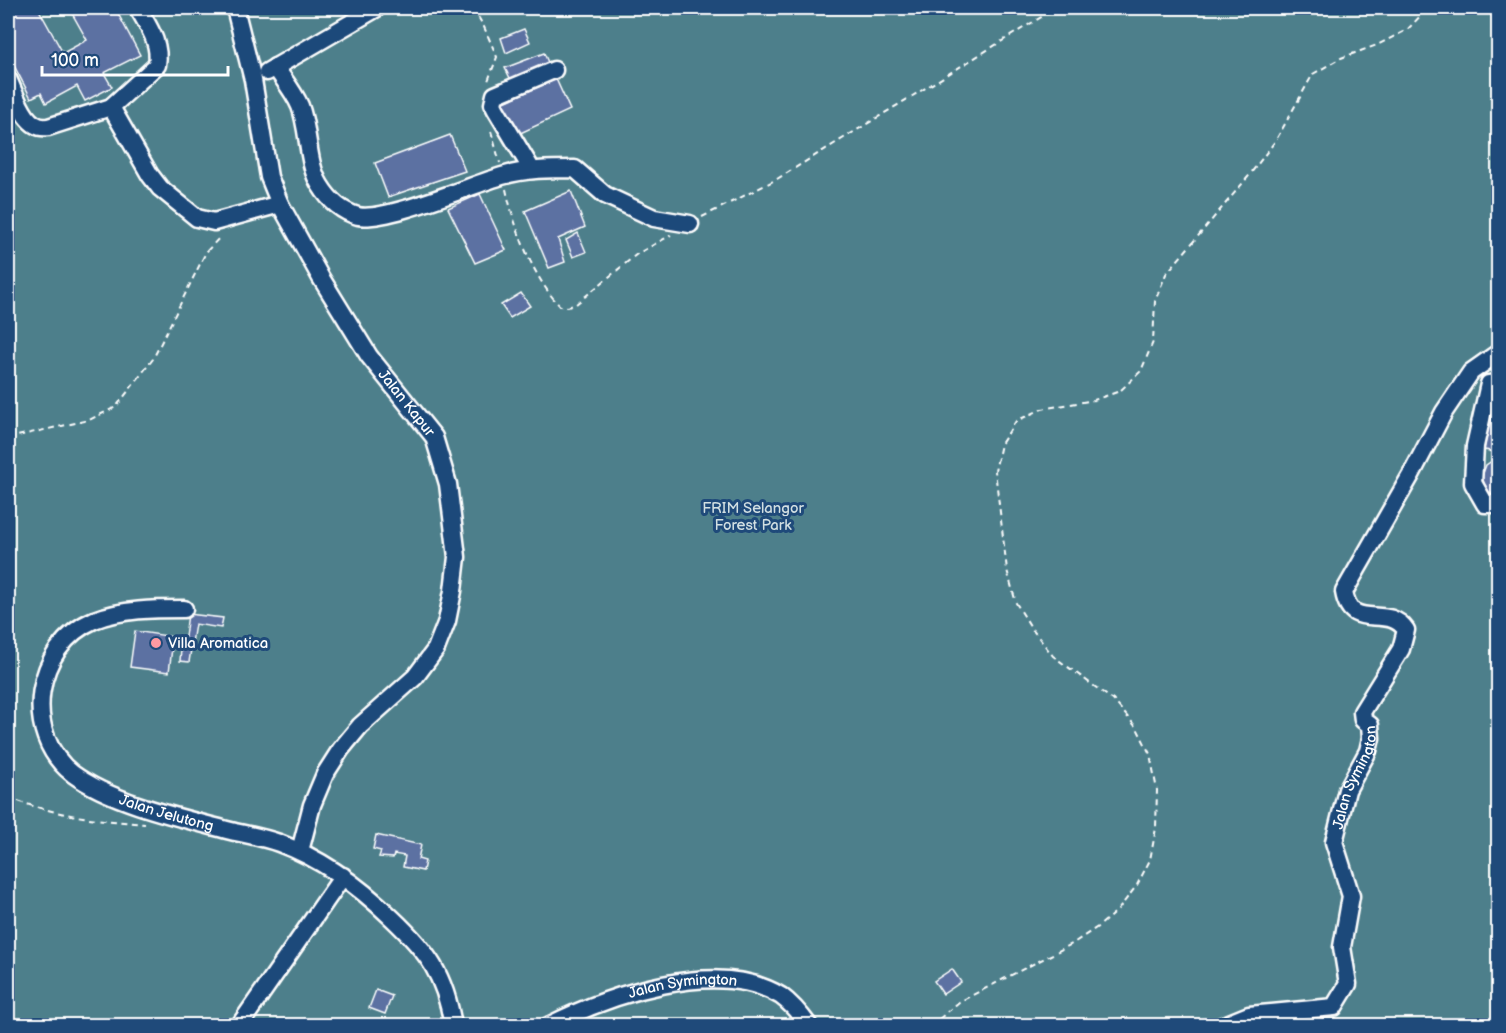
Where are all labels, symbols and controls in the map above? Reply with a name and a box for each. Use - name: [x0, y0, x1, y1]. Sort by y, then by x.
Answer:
- scale bar: [42, 39, 228, 77]
- text: 100 m: [51, 50, 99, 71]
- street label: Jalan Kapur: [374, 365, 440, 441]
- park label: FRIM Selangor Forest Park: [702, 499, 804, 535]
- place label: Villa Aromatica: [168, 634, 268, 653]
- marker: Villa Aromatica: [149, 636, 163, 650]
- street label: Jalan Symington: [1328, 725, 1381, 831]
- street label: Jalan Jelutong: [116, 790, 216, 836]
- street label: Jalan Symington: [626, 970, 738, 1003]

